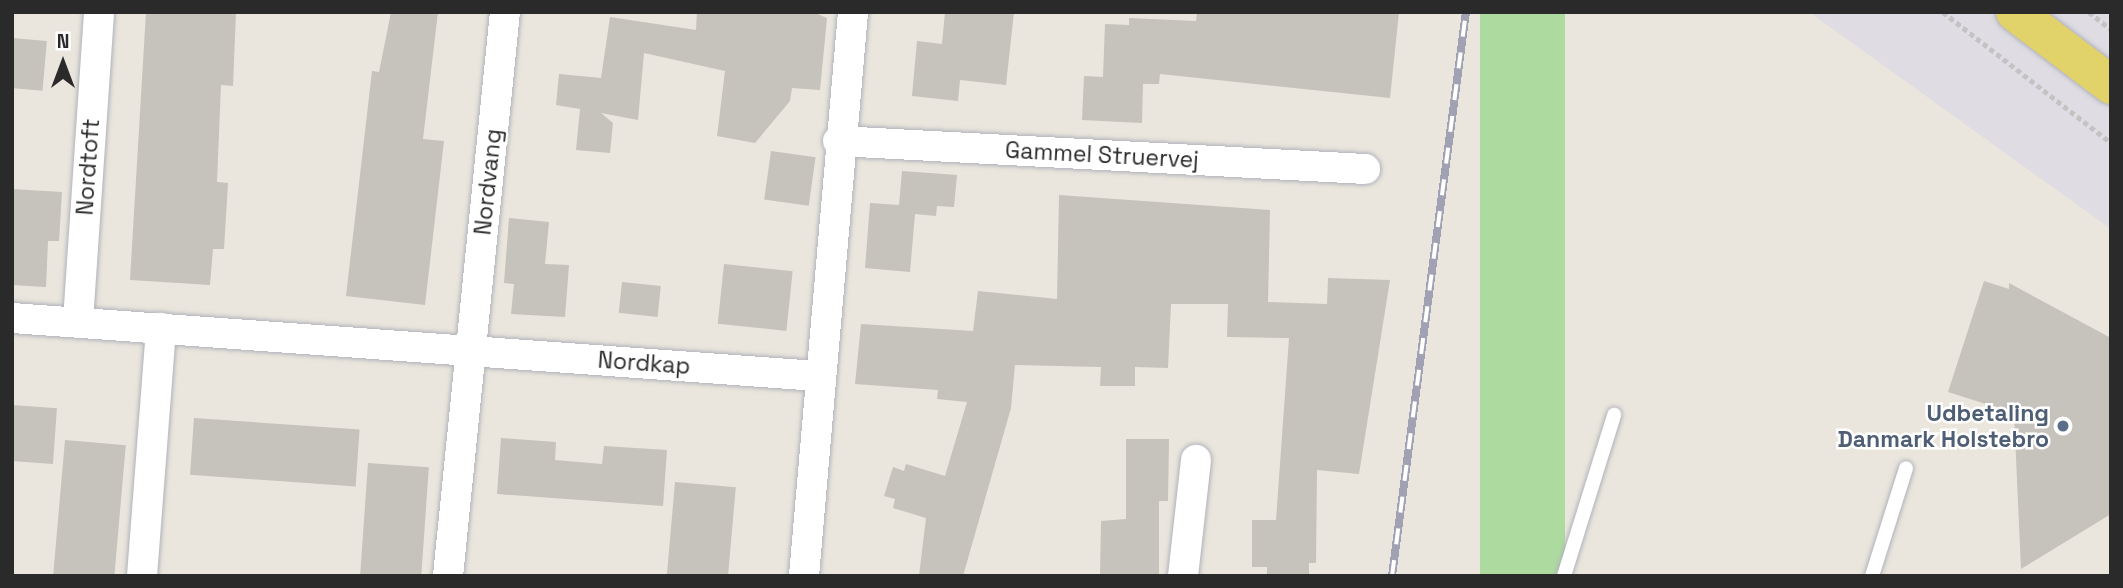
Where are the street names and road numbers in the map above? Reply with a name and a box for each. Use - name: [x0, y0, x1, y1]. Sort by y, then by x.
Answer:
- street label: Nordtoft: [71, 118, 105, 216]
- street label: Nordvang: [469, 128, 507, 236]
- street label: Gammel Struervej: [1004, 136, 1200, 174]
- street label: Nordkap: [597, 346, 691, 380]

